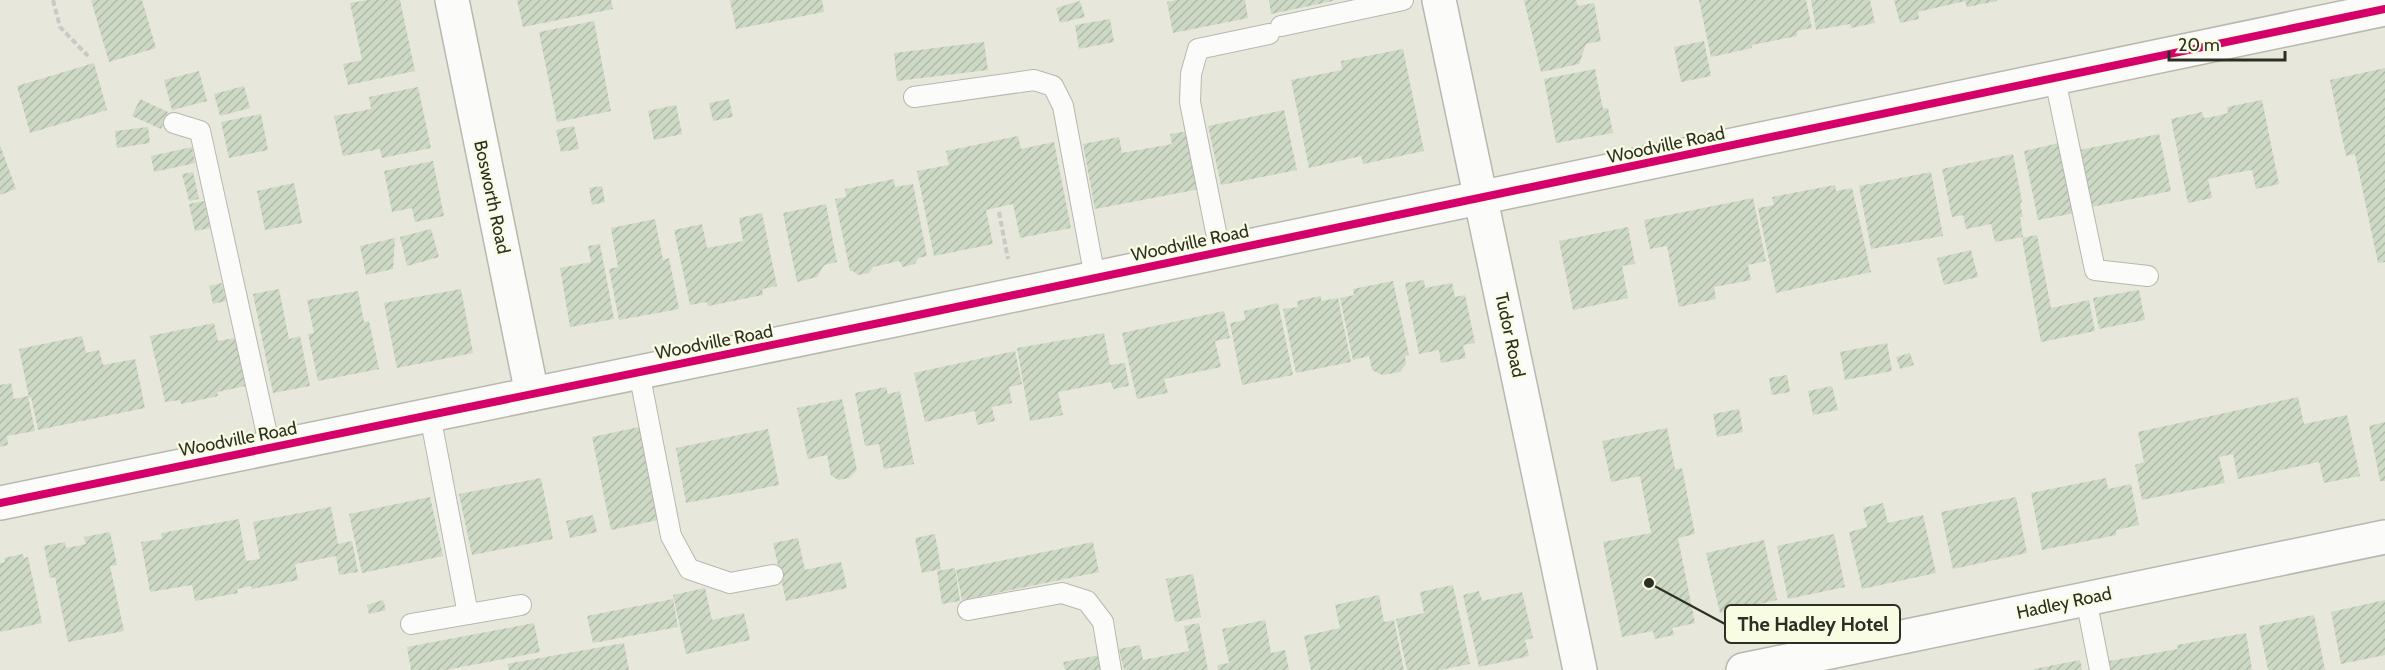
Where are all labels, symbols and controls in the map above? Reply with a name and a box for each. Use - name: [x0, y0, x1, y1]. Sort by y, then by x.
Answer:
- scale bar: [2169, 24, 2284, 62]
- text: 20 m: [2178, 34, 2220, 56]
- street label: Woodville Road: [1605, 122, 1727, 168]
- street label: Bosworth Road: [469, 138, 515, 256]
- street label: Woodville Road: [1129, 220, 1251, 266]
- street label: Tudor Road: [1490, 291, 1530, 379]
- street label: Woodville Road: [653, 320, 775, 364]
- street label: Woodville Road: [177, 417, 299, 461]
- street label: Hadley Road: [2014, 582, 2114, 624]
- callout: The Hadley Hotel: [1725, 605, 1900, 643]
- text: The Hadley Hotel: [1737, 612, 1889, 636]

